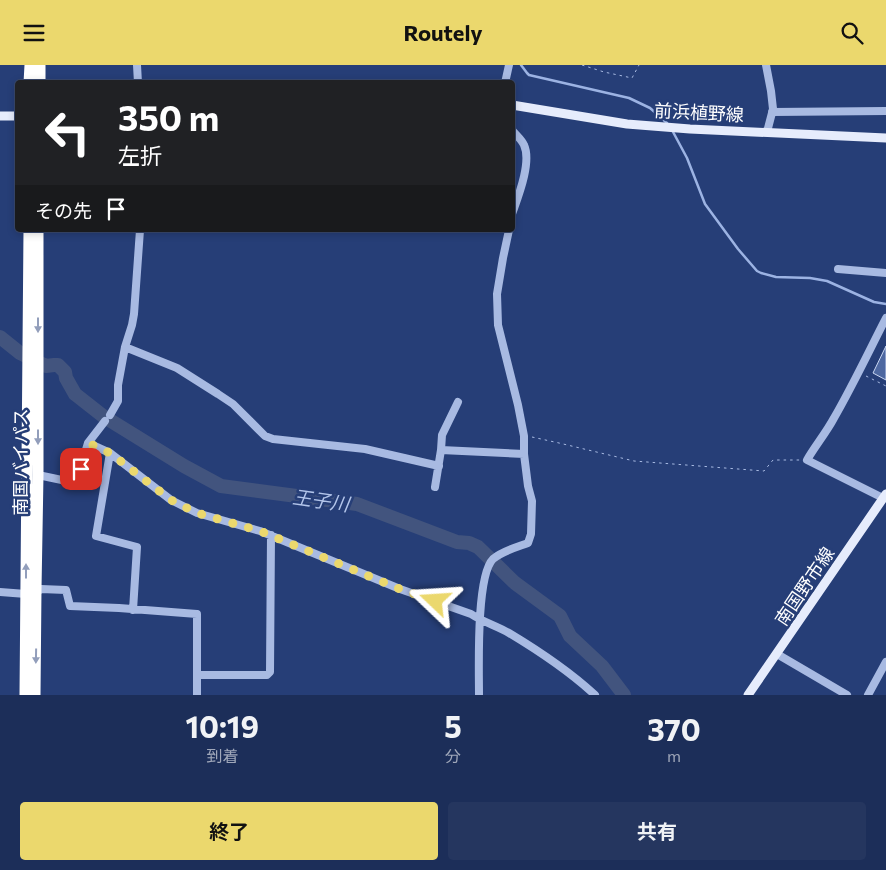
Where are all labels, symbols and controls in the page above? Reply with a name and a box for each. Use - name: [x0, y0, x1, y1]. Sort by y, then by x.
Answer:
- icon: menu: [20, 19, 48, 47]
- text: Routely: [404, 19, 482, 46]
- icon: search: [838, 19, 866, 47]
- text: 350 m: [118, 95, 219, 138]
- street label: 前浜植野線: [653, 99, 745, 125]
- icon: left: [35, 100, 100, 165]
- text: 左折: [118, 142, 162, 169]
- icon: arrive: [102, 195, 130, 223]
- text: その先: [35, 199, 92, 222]
- one-way arrow: [34, 318, 42, 334]
- street label: 南国バイパス: [9, 408, 31, 516]
- one-way arrow: [34, 429, 42, 445]
- pin: [60, 448, 102, 490]
- icon: arrive: [67, 455, 95, 483]
- water label: 王子川: [291, 485, 353, 516]
- street label: 南国野市線: [770, 543, 838, 629]
- one-way arrow: [22, 562, 30, 578]
- position arrow: [408, 574, 460, 626]
- one-way arrow: [31, 649, 39, 665]
- text: 10:19: [185, 707, 259, 744]
- text: 5: [444, 707, 462, 744]
- text: 370: [647, 710, 701, 747]
- text: 到着: [206, 746, 238, 765]
- text: 分: [445, 746, 461, 765]
- text: m: [667, 746, 681, 765]
- button: 終了: [20, 802, 438, 860]
- button: 共有: [448, 802, 866, 860]

